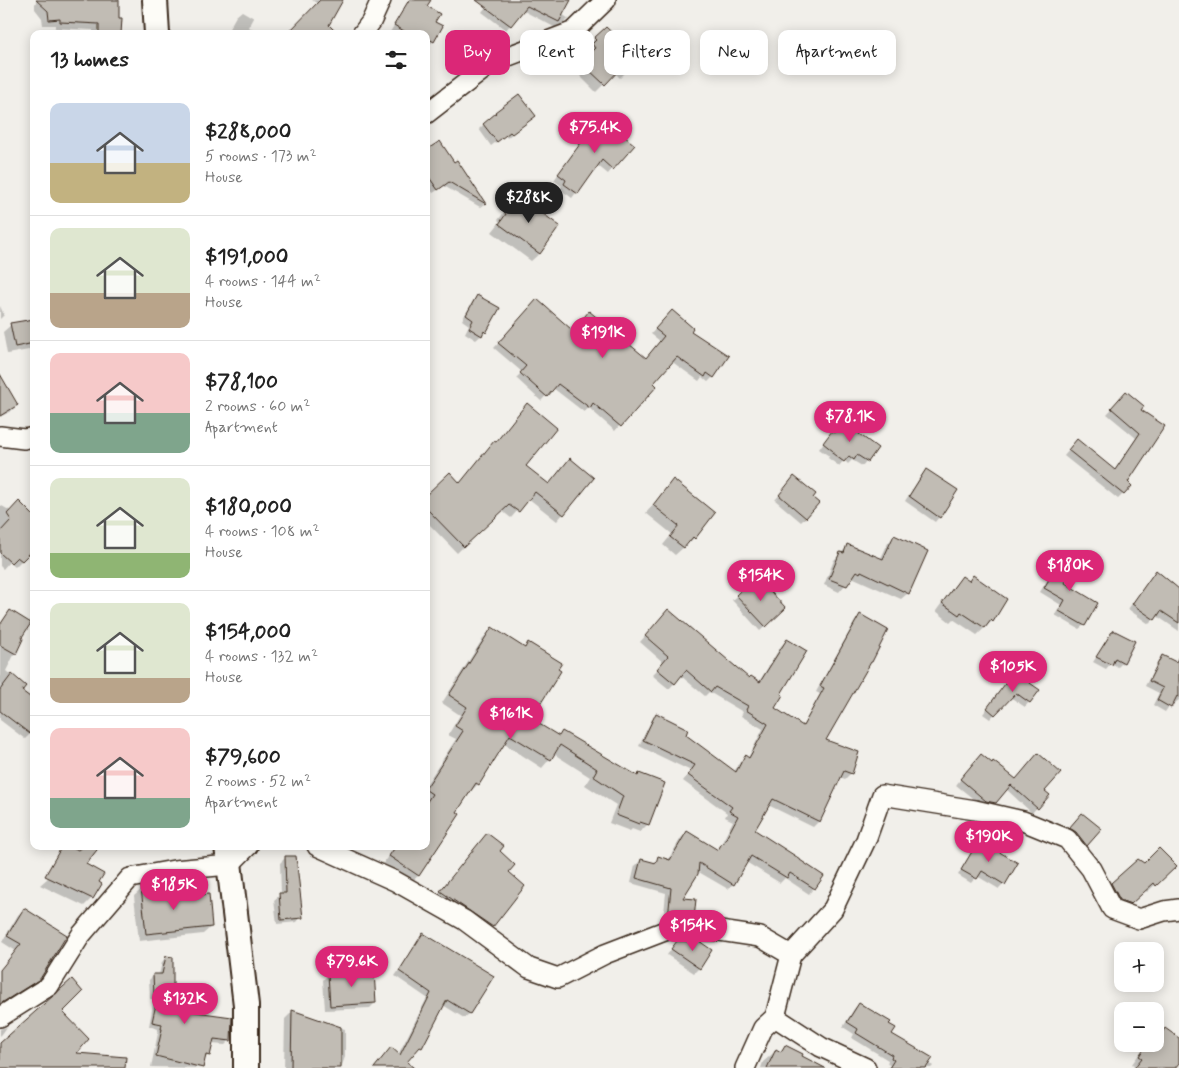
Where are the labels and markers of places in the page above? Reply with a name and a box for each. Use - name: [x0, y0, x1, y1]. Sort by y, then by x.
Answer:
- pin: $75.4K: [554, 112, 636, 154]
- pin: $288K: [494, 182, 564, 224]
- pin: $191K: [568, 316, 638, 359]
- pin: $78.1K: [809, 400, 891, 443]
- pin: $180K: [1035, 550, 1105, 592]
- pin: $154K: [726, 560, 796, 602]
- pin: $105K: [978, 650, 1048, 693]
- pin: $161K: [476, 698, 546, 740]
- pin: $190K: [954, 820, 1024, 863]
- pin: $185K: [139, 868, 209, 911]
- pin: $154K: [658, 910, 728, 952]
- pin: $79.6K: [311, 946, 393, 988]
- pin: $132K: [150, 982, 220, 1025]

